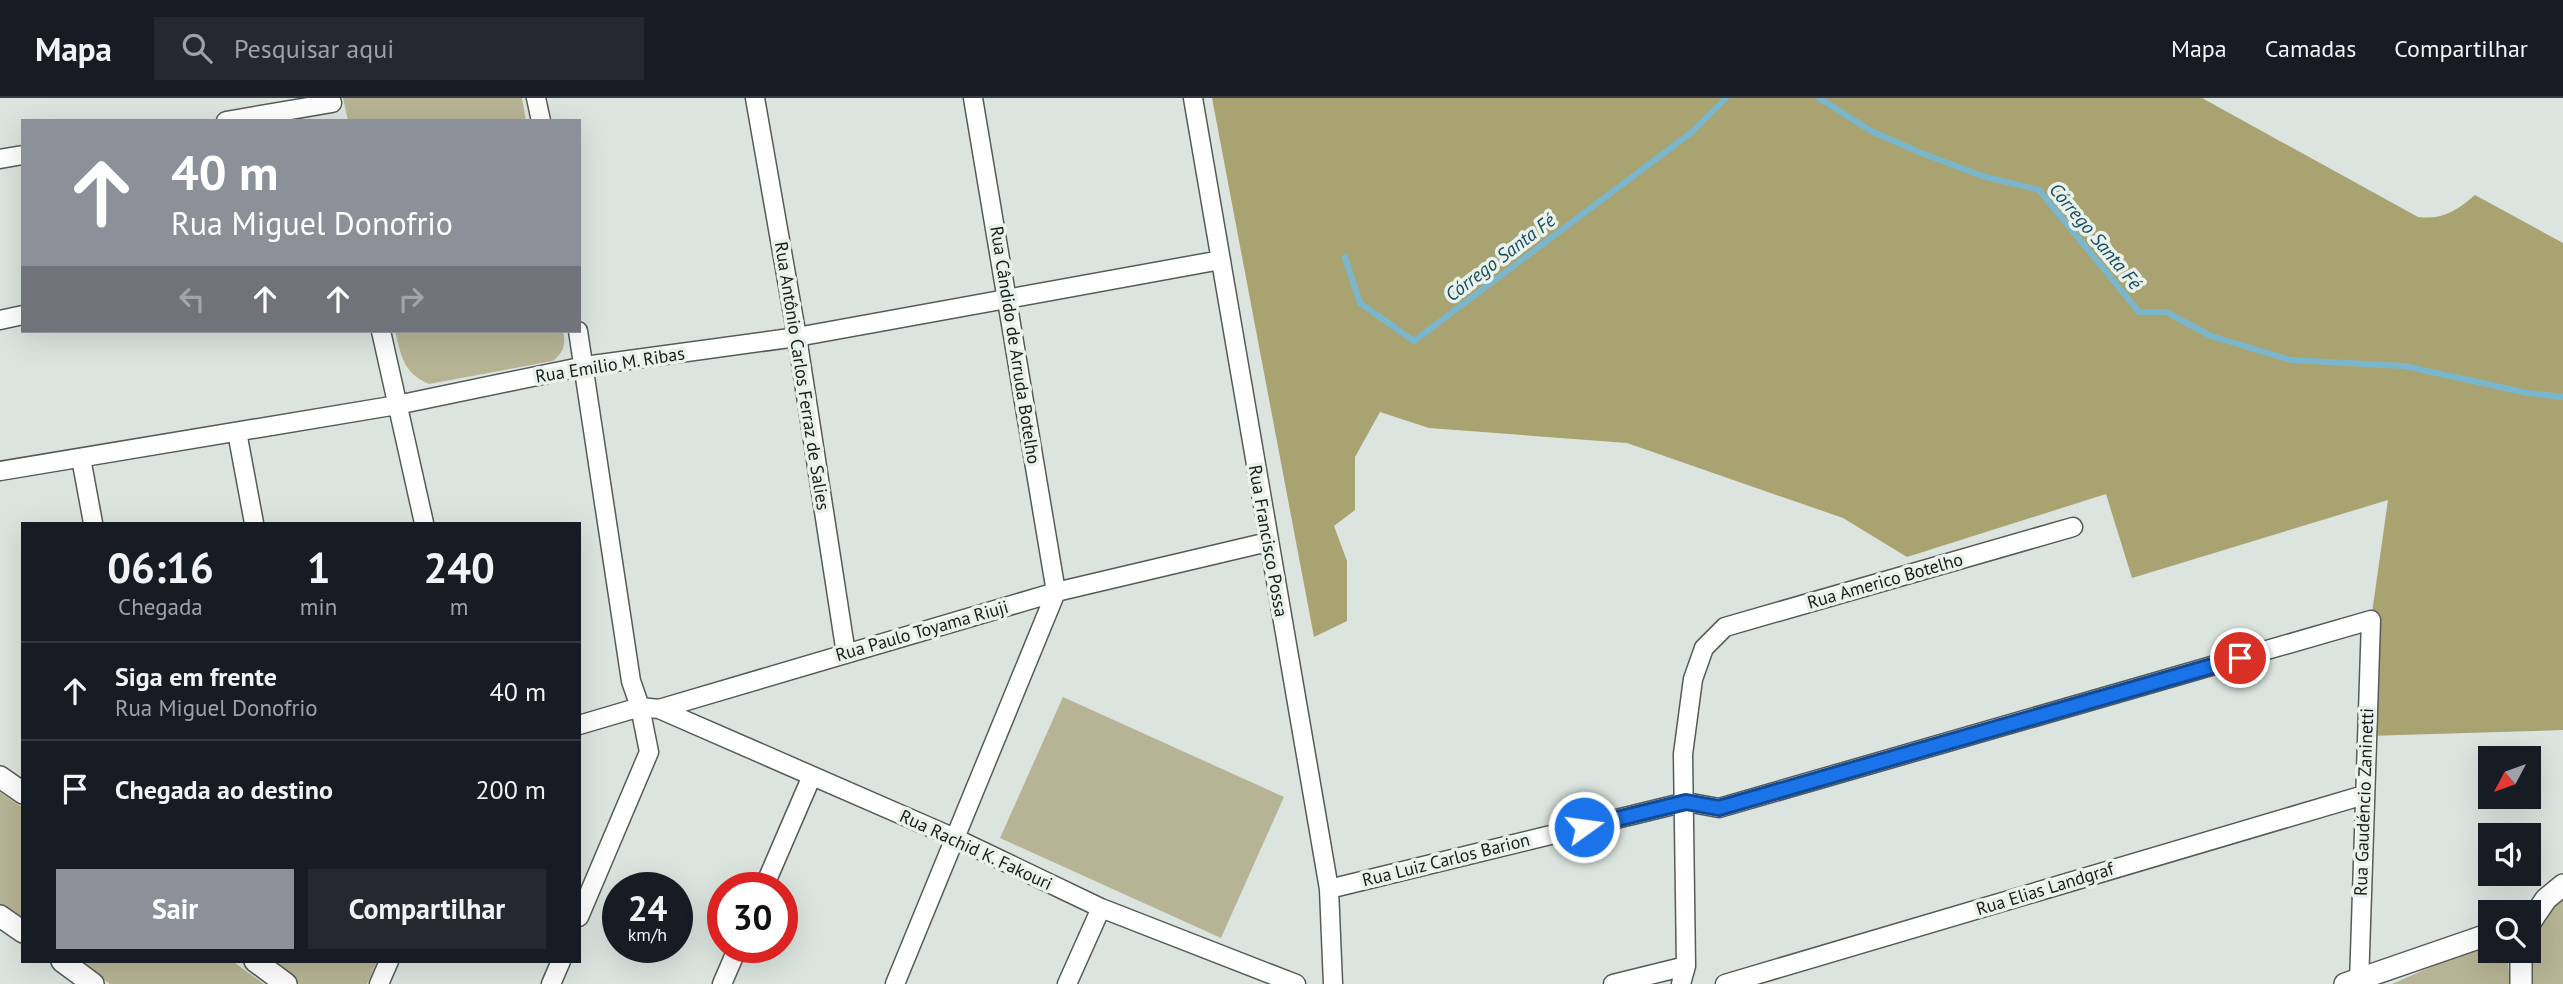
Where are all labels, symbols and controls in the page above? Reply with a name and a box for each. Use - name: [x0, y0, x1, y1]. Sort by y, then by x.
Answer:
- search box: [154, 17, 644, 80]
- text: Mapa: [35, 27, 112, 70]
- icon: search: [178, 29, 216, 67]
- text: Pesquisar aqui: [234, 32, 394, 65]
- text: Mapa: [2171, 33, 2227, 64]
- text: Camadas: [2265, 33, 2356, 64]
- text: Compartilhar: [2394, 33, 2528, 64]
- text: 40 m: [171, 140, 278, 204]
- icon: ahead: [56, 147, 147, 238]
- water label: Córrego Santa Fé: [2045, 178, 2148, 294]
- text: Rua Miguel Donofrio: [171, 202, 453, 244]
- water label: Córrego Santa Fé: [1440, 208, 1560, 306]
- street label: Rua Cândido de Arruda Botelho: [985, 224, 1046, 466]
- street label: Rua Antônio Carlos Ferraz de Salies: [770, 240, 835, 512]
- icon: left: [173, 280, 211, 318]
- icon: ahead: [246, 280, 284, 318]
- icon: ahead: [319, 280, 357, 318]
- icon: right: [392, 280, 430, 318]
- street label: Rua Emilio M. Ribas: [534, 341, 686, 388]
- street label: Rua Francisco Possa: [1244, 463, 1293, 619]
- text: 06:16: [107, 540, 214, 595]
- text: 1: [307, 540, 330, 595]
- text: 240: [423, 540, 495, 595]
- street label: Rua Americo Botelho: [1804, 547, 1965, 614]
- text: Chegada: [118, 592, 203, 621]
- text: min: [300, 592, 337, 621]
- text: m: [450, 592, 468, 621]
- street label: Rua Paulo Toyama Riuji: [833, 595, 1011, 666]
- pin: [2210, 628, 2270, 688]
- icon: arrive: [2221, 639, 2259, 677]
- text: Siga em frente: [115, 660, 277, 693]
- icon: ahead: [56, 672, 94, 710]
- text: 40 m: [490, 675, 546, 708]
- text: Rua Miguel Donofrio: [115, 693, 318, 722]
- street label: Rua Gaudéncio Zaninetti: [2349, 707, 2378, 896]
- north arrow: [2478, 746, 2541, 808]
- map controls: [2478, 746, 2541, 963]
- icon: arrive: [56, 770, 94, 808]
- text: Chegada ao destino: [115, 773, 333, 806]
- text: 200 m: [475, 773, 546, 806]
- position arrow: [1547, 790, 1621, 864]
- street label: Rua Rachid K. Fakouri: [896, 804, 1056, 895]
- button: sound: [2478, 823, 2541, 886]
- street label: Rua Luiz Carlos Barion: [1360, 828, 1532, 891]
- street label: Rua Elias Landgraf: [1973, 856, 2118, 920]
- button: Sair: [56, 869, 294, 949]
- button: Compartilhar: [308, 869, 546, 949]
- speed limit sign: 30: [707, 872, 798, 963]
- text: 24: [628, 885, 667, 931]
- button: search: [2478, 900, 2541, 963]
- text: km/h: [628, 923, 667, 946]

